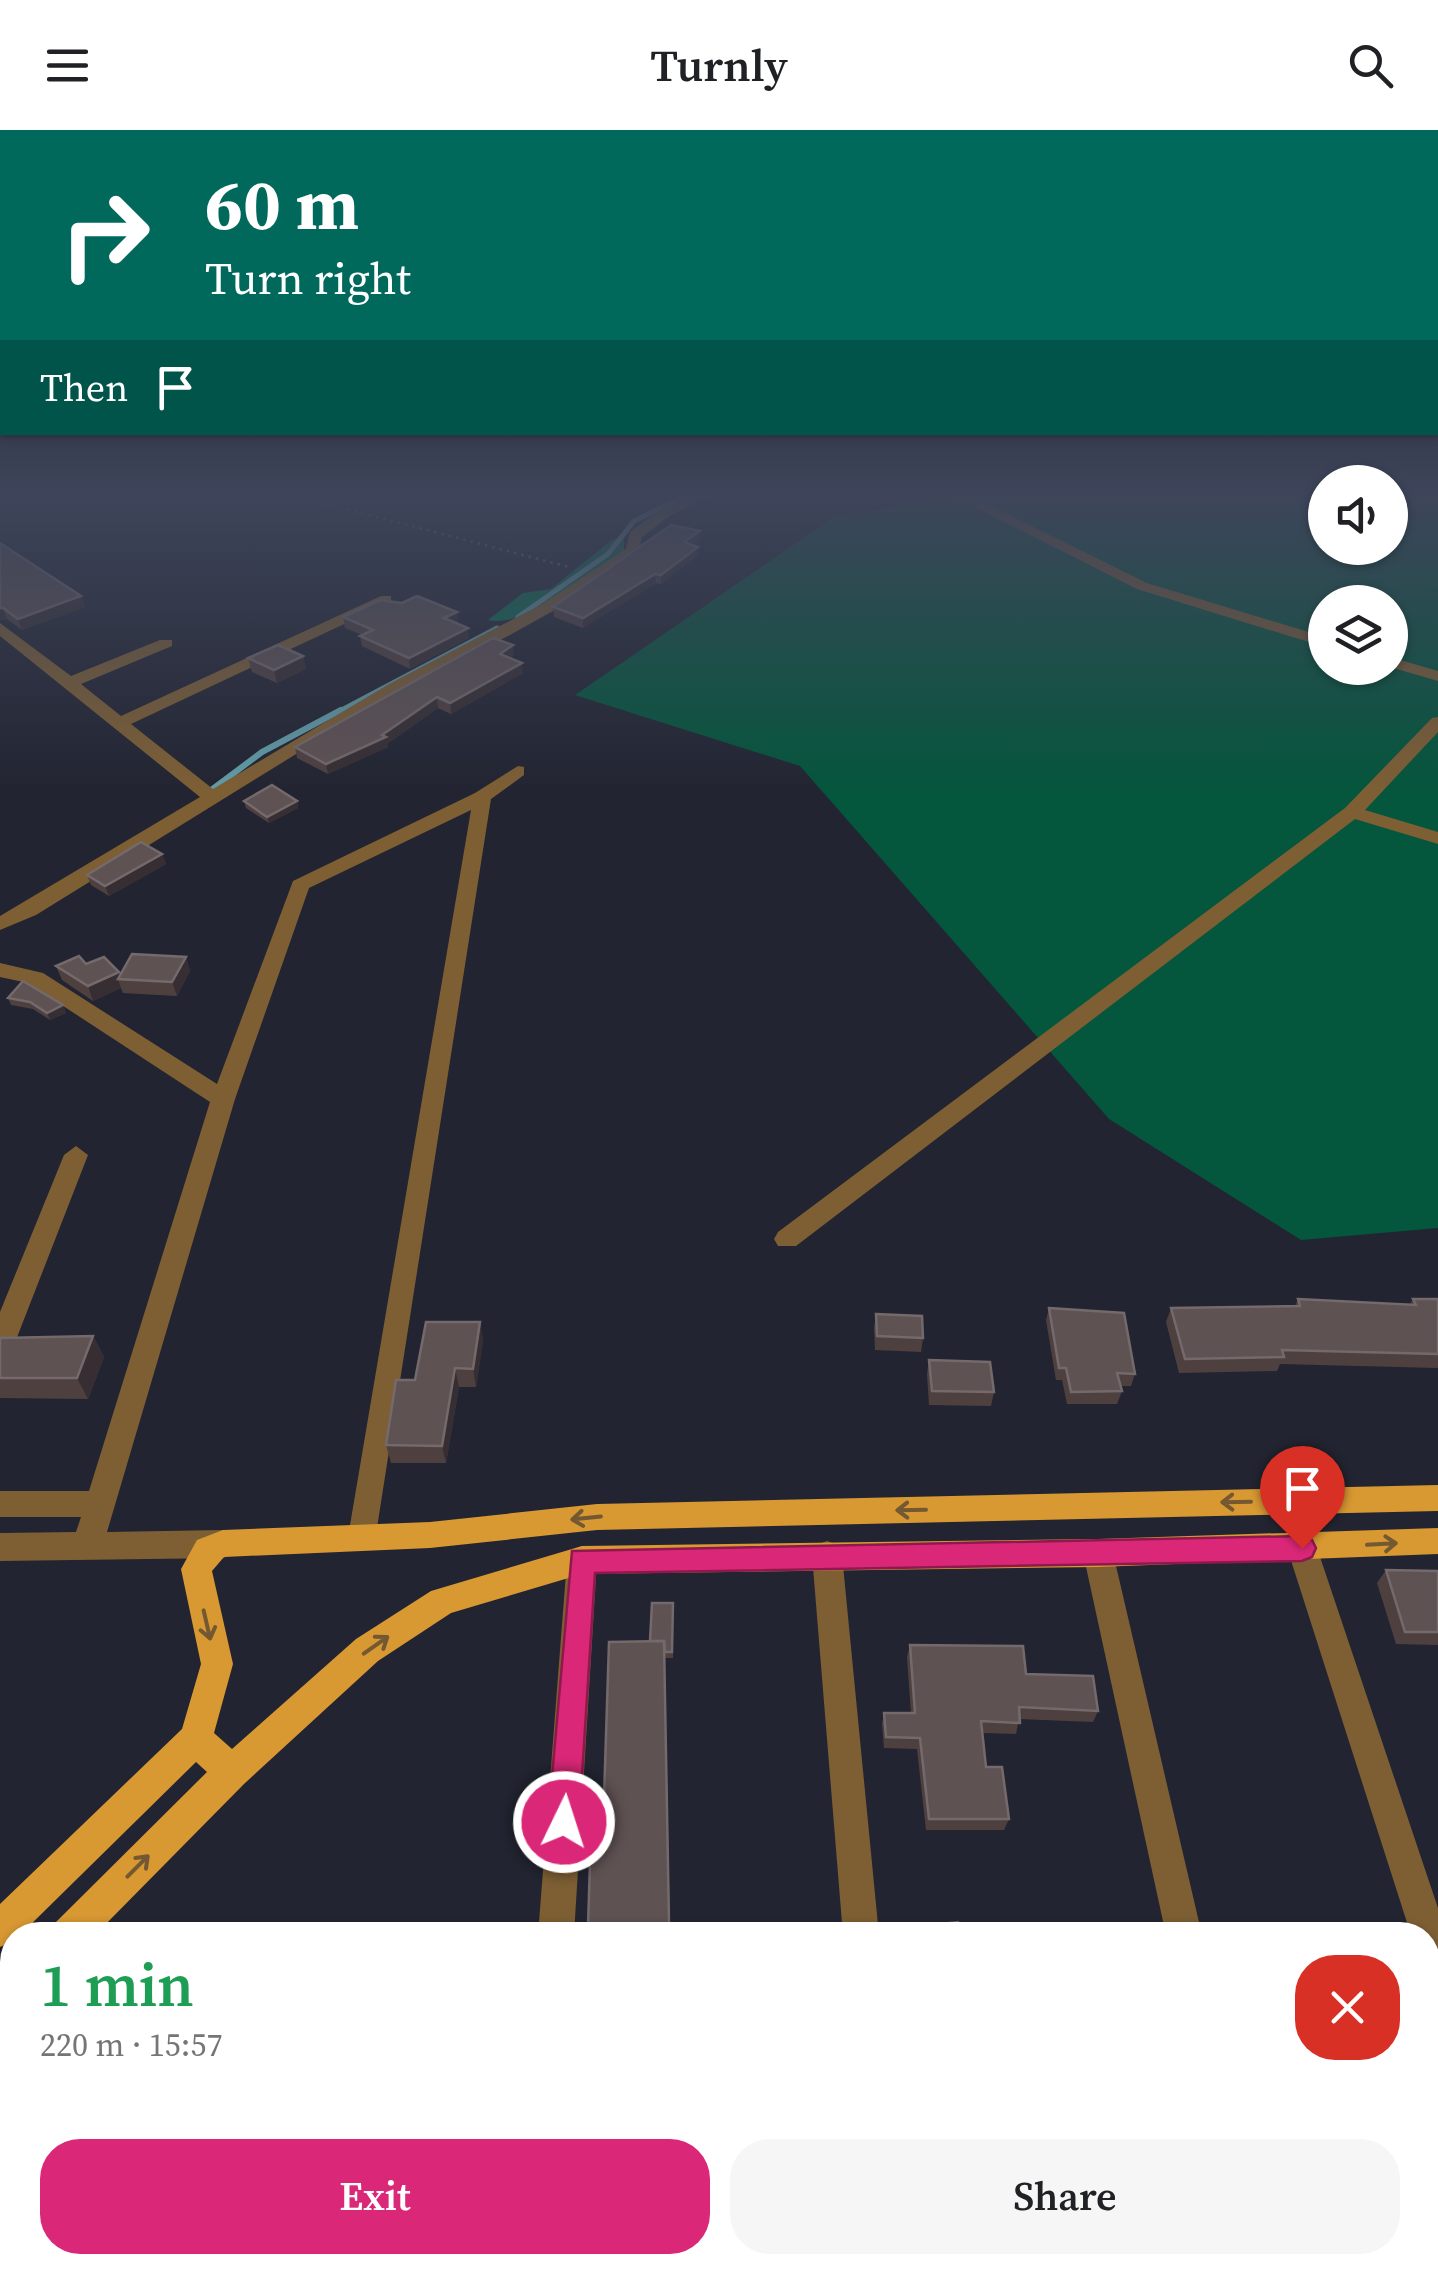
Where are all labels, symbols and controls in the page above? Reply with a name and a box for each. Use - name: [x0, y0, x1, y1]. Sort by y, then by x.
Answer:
- text: Turnly: [650, 34, 788, 96]
- icon: menu: [40, 38, 95, 93]
- icon: search: [1343, 38, 1398, 93]
- text: 60 m: [205, 156, 359, 252]
- icon: right: [40, 170, 170, 300]
- text: Turn right: [205, 247, 411, 309]
- icon: arrive: [148, 360, 203, 415]
- text: Then: [40, 362, 128, 414]
- map controls: [1308, 465, 1408, 685]
- button: sound: [1308, 465, 1408, 565]
- button: layers: [1308, 585, 1408, 685]
- pin: [1260, 1446, 1345, 1549]
- icon: arrive: [1275, 1461, 1330, 1516]
- one-way arrow: [1220, 1493, 1252, 1512]
- one-way arrow: [895, 1500, 927, 1519]
- one-way arrow: [570, 1509, 602, 1528]
- one-way arrow: [1365, 1534, 1397, 1553]
- one-way arrow: [199, 1609, 218, 1640]
- one-way arrow: [362, 1635, 389, 1656]
- position arrow: [512, 1770, 616, 1874]
- one-way arrow: [125, 1854, 150, 1879]
- text: 1 min: [40, 1944, 194, 2026]
- button: close: [1295, 1955, 1400, 2060]
- text: 220 m · 15:57: [40, 2023, 222, 2067]
- button: Exit: [40, 2139, 710, 2254]
- button: Share: [730, 2139, 1400, 2254]

